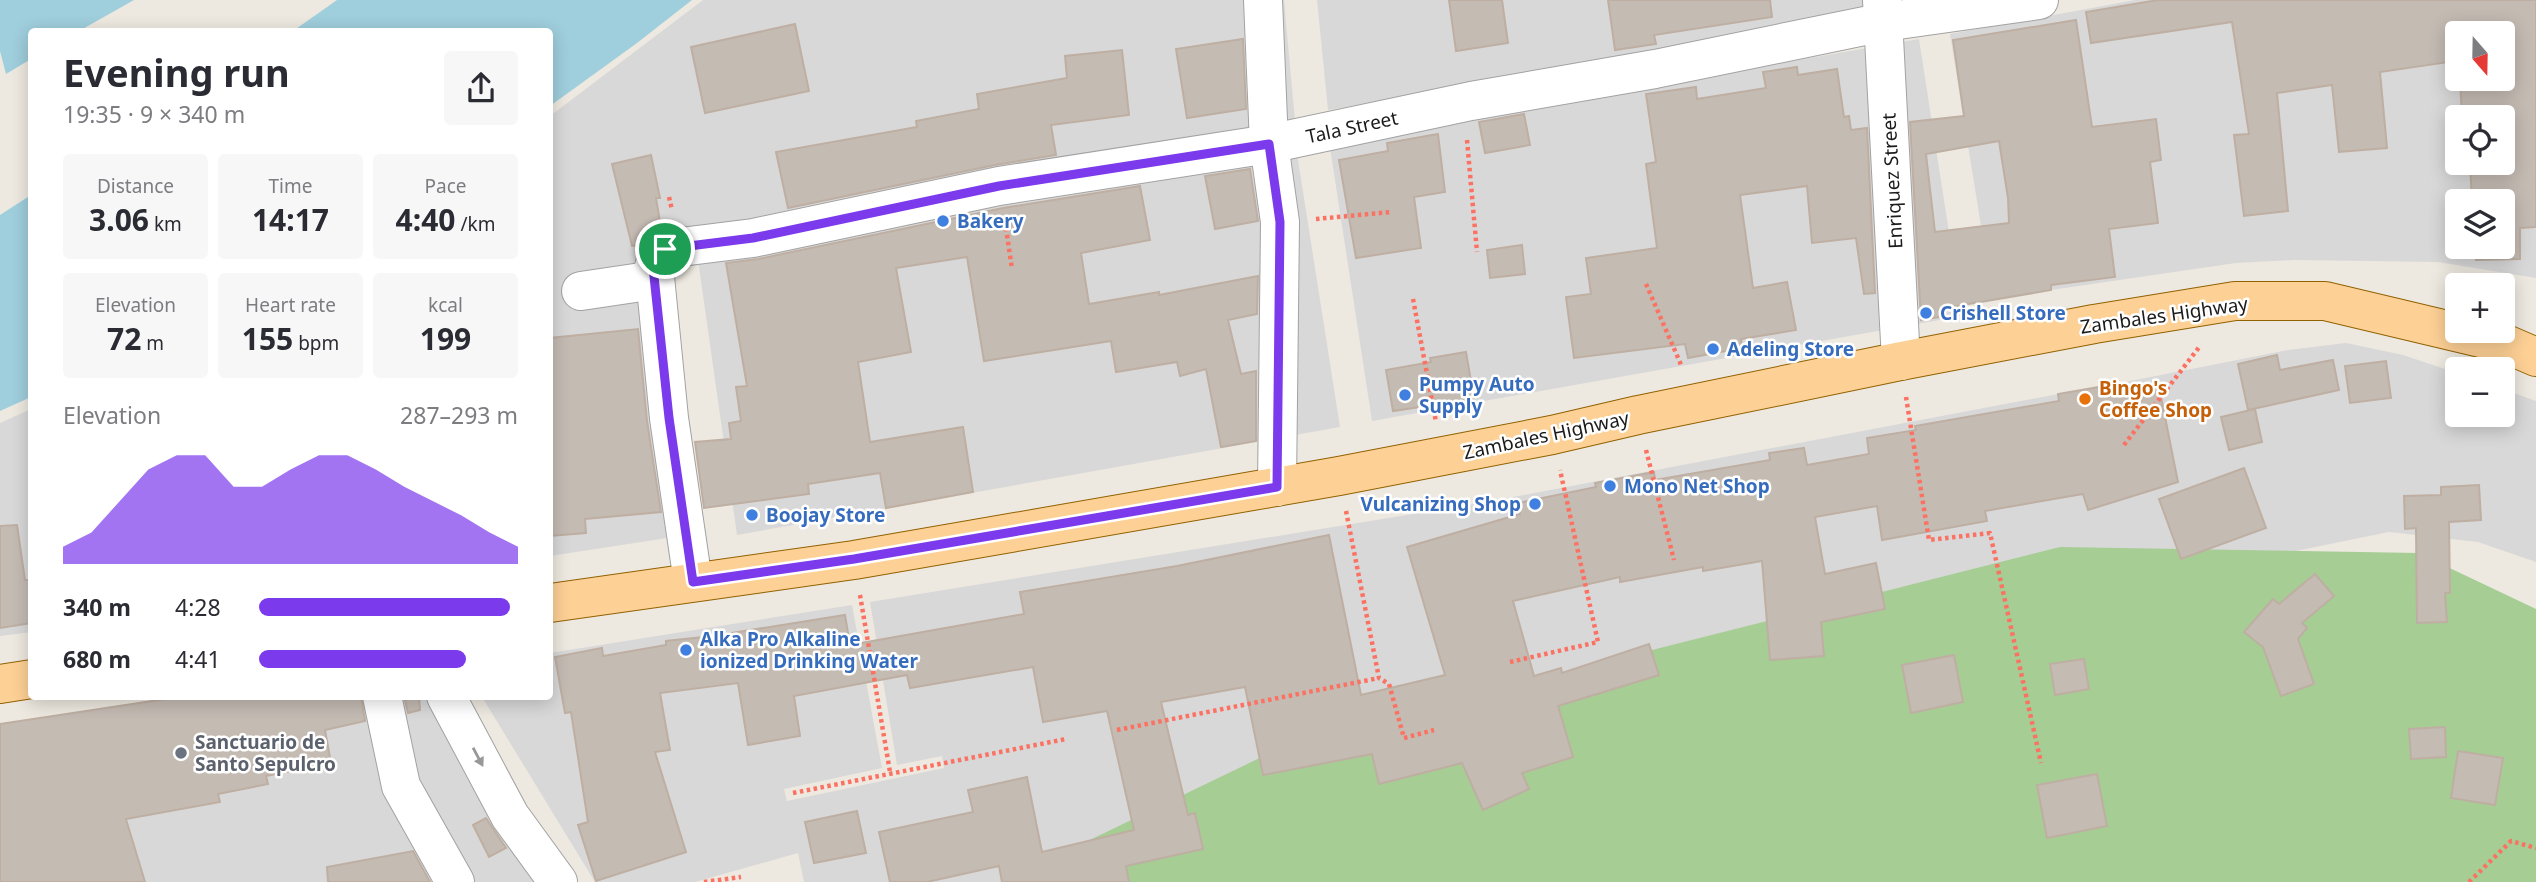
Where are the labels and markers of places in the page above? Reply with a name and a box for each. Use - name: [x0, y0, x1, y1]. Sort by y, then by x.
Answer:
- place label: Bakery: [957, 208, 1024, 234]
- marker: Bakery: [935, 213, 951, 229]
- pin: [635, 219, 695, 279]
- place label: Crishell Store: [1940, 300, 2066, 326]
- marker: Crishell Store: [1918, 305, 1934, 321]
- place label: Adeling Store: [1727, 336, 1854, 362]
- marker: Adeling Store: [1705, 341, 1721, 357]
- place label: Pumpy Auto Supply: [1419, 371, 1535, 419]
- place label: Bingo's Coffee Shop: [2099, 375, 2212, 423]
- marker: Pumpy Auto Supply: [1397, 387, 1413, 403]
- marker: Bingo's Coffee Shop: [2077, 391, 2093, 407]
- place label: Mono Net Shop: [1624, 473, 1770, 499]
- marker: Mono Net Shop: [1602, 478, 1618, 494]
- place label: Vulcanizing Shop: [1361, 491, 1521, 517]
- marker: Vulcanizing Shop: [1527, 496, 1543, 512]
- place label: Boojay Store: [766, 502, 885, 528]
- marker: Boojay Store: [744, 507, 760, 523]
- place label: Alka Pro Alkaline ionized Drinking Water: [700, 626, 918, 674]
- marker: Alka Pro Alkaline ionized Drinking Water: [678, 642, 694, 658]
- place label: Sanctuario de Santo Sepulcro: [195, 729, 336, 777]
- marker: Sanctuario de Santo Sepulcro: [173, 745, 189, 761]

